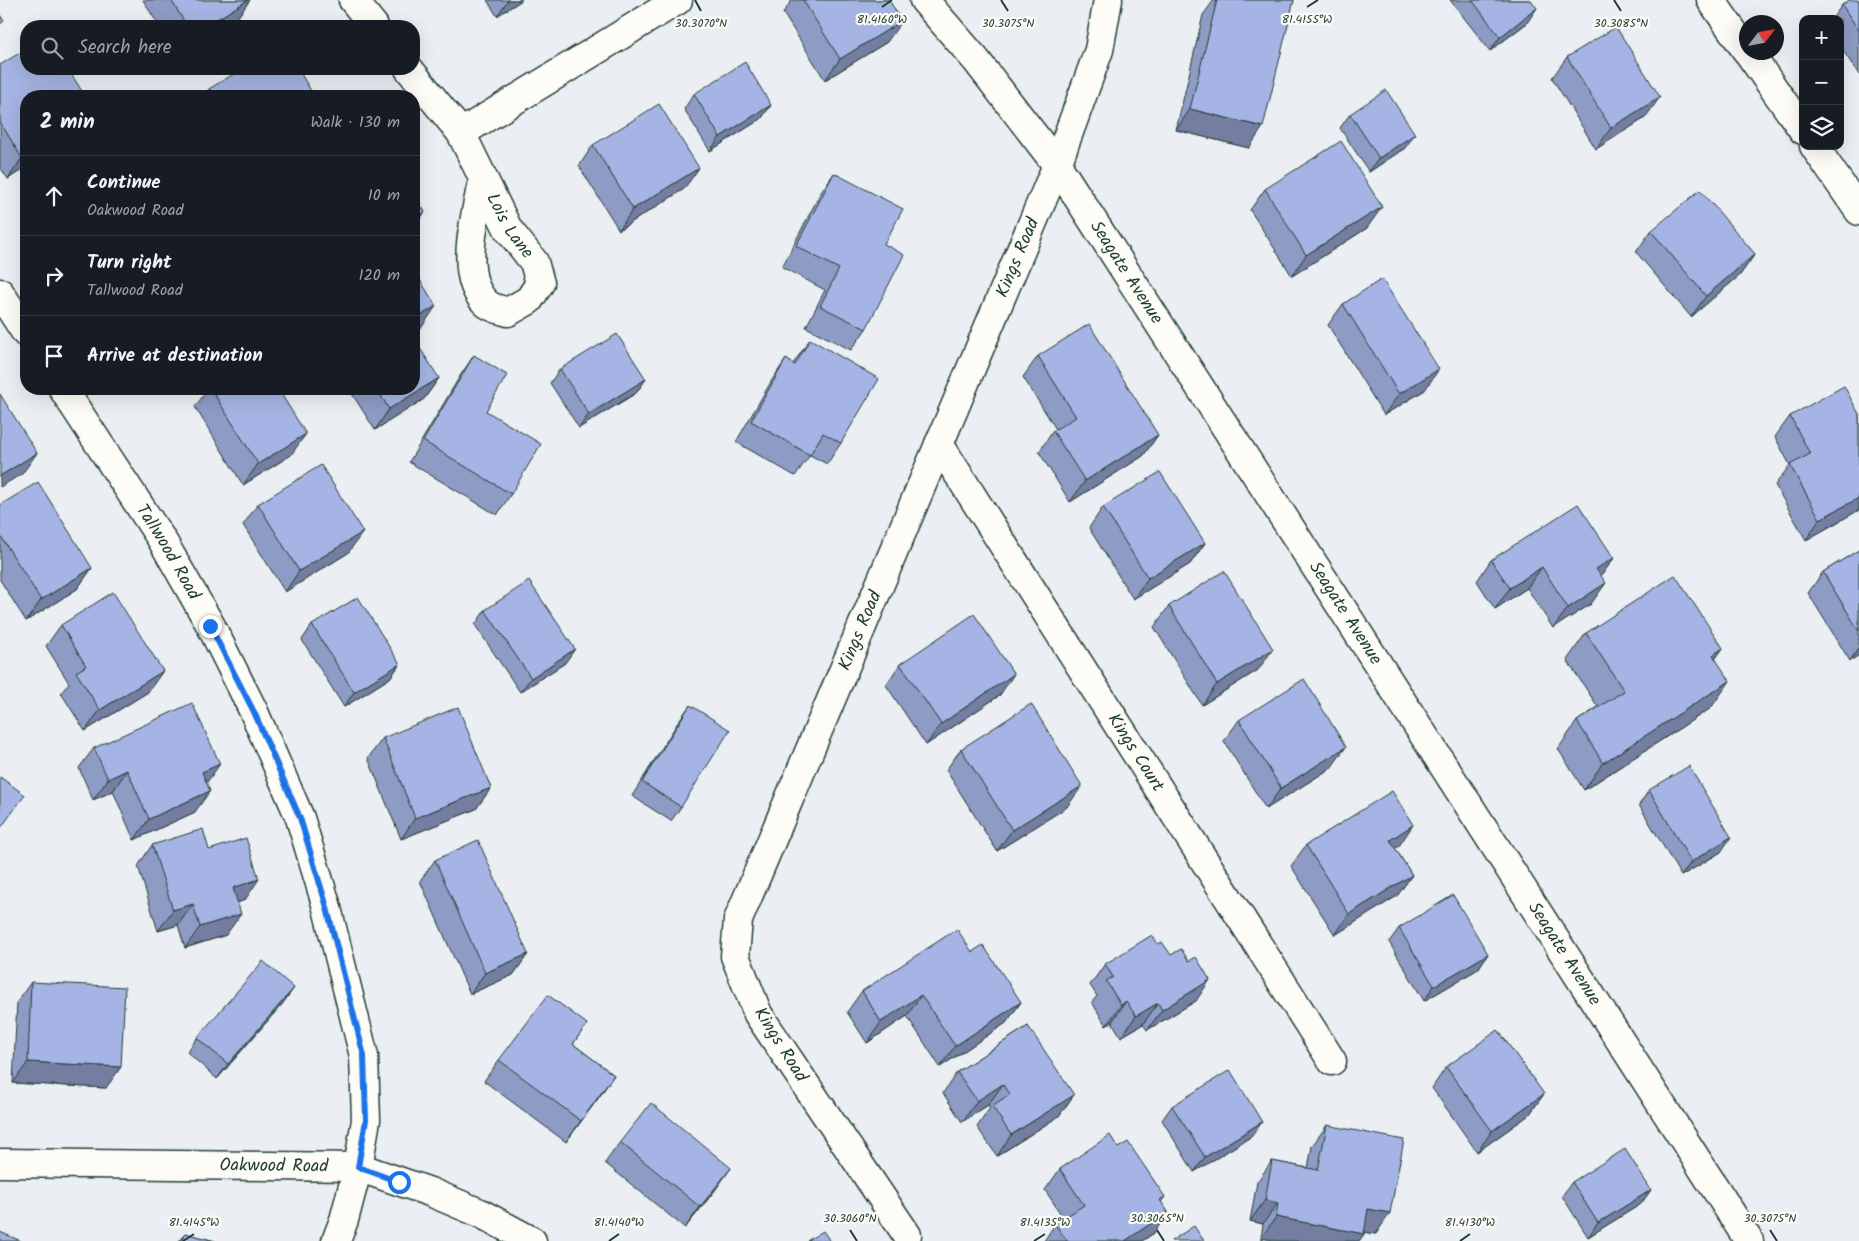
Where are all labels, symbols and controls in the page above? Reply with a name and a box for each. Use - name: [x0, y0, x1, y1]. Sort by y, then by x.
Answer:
- text: 81.4160°W: [857, 10, 907, 29]
- text: 81.4155°W: [1282, 10, 1332, 29]
- text: 30.3070°N: [675, 14, 727, 33]
- text: 30.3075°N: [982, 14, 1034, 33]
- text: 30.3085°N: [1594, 14, 1648, 33]
- north arrow: [1739, 15, 1784, 60]
- map controls: [1799, 15, 1844, 150]
- button: +: [1799, 15, 1844, 60]
- search box: [20, 20, 420, 75]
- text: Search here: [78, 33, 172, 63]
- icon: search: [38, 34, 66, 62]
- button: −: [1799, 60, 1844, 105]
- button: layers: [1799, 105, 1844, 150]
- text: 2 min: [40, 106, 95, 139]
- text: Walk · 130 m: [311, 110, 400, 135]
- text: Continue: [87, 168, 160, 198]
- icon: ahead: [40, 182, 68, 210]
- text: 10 m: [368, 183, 400, 208]
- street label: Lois Lane: [478, 188, 541, 265]
- text: Oakwood Road: [87, 198, 184, 223]
- street label: Kings Road: [988, 212, 1048, 302]
- street label: Seagate Avenue: [1082, 215, 1170, 330]
- text: Turn right: [87, 248, 172, 278]
- icon: right: [40, 262, 68, 290]
- text: 120 m: [359, 263, 400, 288]
- text: Tallwood Road: [87, 278, 183, 303]
- text: Arrive at destination: [87, 341, 263, 371]
- icon: arrive: [40, 342, 68, 370]
- street label: Tallwood Road: [128, 498, 208, 607]
- street label: Seagate Avenue: [1301, 556, 1390, 671]
- street label: Kings Road: [830, 585, 890, 675]
- route end: [199, 615, 222, 638]
- street label: Kings Court: [1100, 708, 1172, 799]
- street label: Seagate Avenue: [1520, 896, 1609, 1012]
- street label: Kings Road: [745, 1002, 815, 1089]
- street label: Oakwood Road: [219, 1151, 330, 1181]
- route start: [388, 1171, 411, 1194]
- text: 30.3060°N: [823, 1209, 877, 1228]
- text: 30.3065°N: [1130, 1209, 1184, 1228]
- text: 30.3075°N: [1744, 1209, 1796, 1228]
- text: 81.4145°W: [169, 1213, 219, 1232]
- text: 81.4140°W: [594, 1213, 644, 1232]
- text: 81.4135°W: [1020, 1213, 1070, 1232]
- text: 81.4130°W: [1445, 1213, 1495, 1232]

